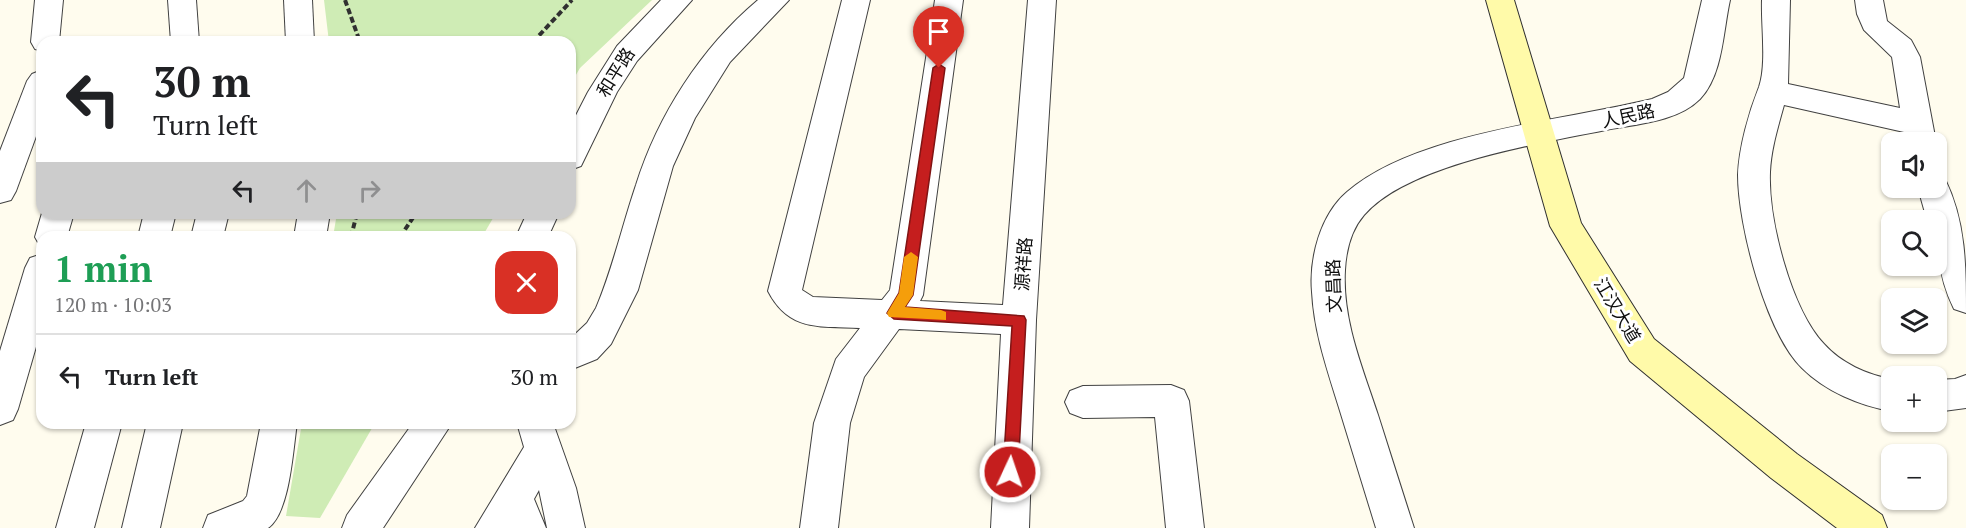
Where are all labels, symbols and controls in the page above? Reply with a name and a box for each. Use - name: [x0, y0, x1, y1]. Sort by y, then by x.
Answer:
- pin: [913, 6, 964, 68]
- icon: arrive: [922, 15, 955, 48]
- street label: 和平路: [591, 43, 639, 101]
- text: 30 m: [153, 53, 251, 109]
- icon: left: [54, 60, 132, 138]
- street label: 人民路: [1599, 98, 1657, 132]
- text: Turn left: [153, 107, 258, 143]
- map controls: [1881, 132, 1947, 510]
- button: sound: [1881, 132, 1947, 198]
- icon: left: [227, 174, 260, 207]
- icon: ahead: [290, 174, 323, 207]
- icon: right: [353, 174, 386, 207]
- button: search: [1881, 210, 1947, 276]
- street label: 源祥路: [1009, 236, 1037, 292]
- text: 1 min: [54, 245, 152, 292]
- button: close: [495, 251, 558, 314]
- street label: 文昌路: [1320, 259, 1346, 313]
- street label: 江汉大道: [1589, 273, 1647, 347]
- button: layers: [1881, 288, 1947, 354]
- text: 120 m · 10:03: [54, 291, 172, 318]
- icon: left: [54, 360, 87, 393]
- text: Turn left: [105, 362, 198, 391]
- text: 30 m: [510, 362, 558, 391]
- button: +: [1881, 366, 1947, 432]
- position arrow: [978, 440, 1042, 504]
- button: −: [1881, 444, 1947, 510]

